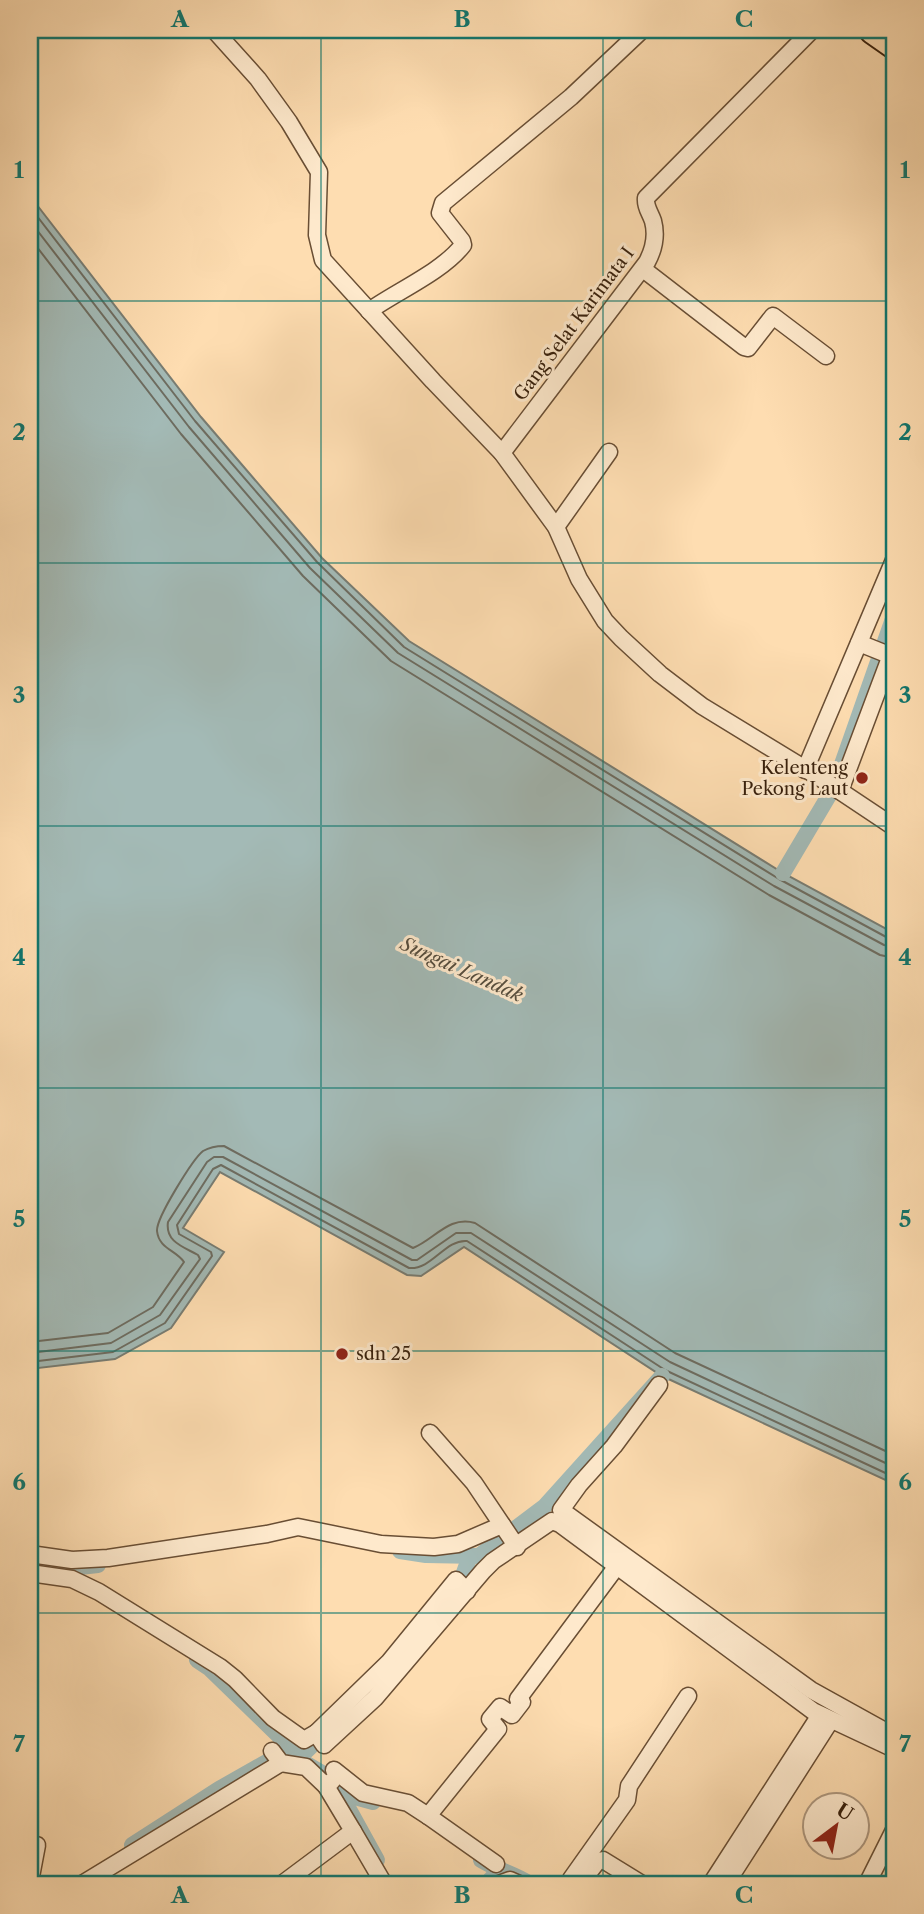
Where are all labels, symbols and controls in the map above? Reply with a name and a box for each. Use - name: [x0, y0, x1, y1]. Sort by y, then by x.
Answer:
- text: A: [170, 5, 190, 33]
- text: B: [453, 5, 471, 33]
- text: C: [735, 5, 753, 33]
- text: 1: [14, 156, 25, 184]
- text: 1: [900, 156, 911, 184]
- street label: Gang Selat Karimata I: [509, 243, 639, 405]
- text: 2: [12, 418, 26, 446]
- text: 2: [898, 418, 912, 446]
- text: 3: [13, 681, 26, 709]
- text: 3: [899, 681, 912, 709]
- place label: Kelenteng Pekong Laut: [741, 757, 849, 800]
- marker: Kelenteng Pekong Laut: [854, 770, 870, 786]
- water label: Sungai Landak: [396, 932, 527, 1007]
- text: 4: [12, 943, 26, 971]
- text: 4: [898, 943, 912, 971]
- text: 5: [13, 1205, 25, 1233]
- text: 5: [899, 1205, 911, 1233]
- place label: sdn 25: [356, 1343, 411, 1365]
- marker: sdn 25: [334, 1346, 350, 1362]
- text: 6: [12, 1468, 26, 1496]
- text: 6: [898, 1468, 912, 1496]
- text: 7: [13, 1730, 25, 1758]
- text: 7: [899, 1730, 911, 1758]
- north arrow: [802, 1792, 872, 1862]
- text: U: [832, 1798, 858, 1826]
- text: A: [170, 1881, 190, 1909]
- text: B: [453, 1881, 471, 1909]
- text: C: [735, 1881, 753, 1909]

